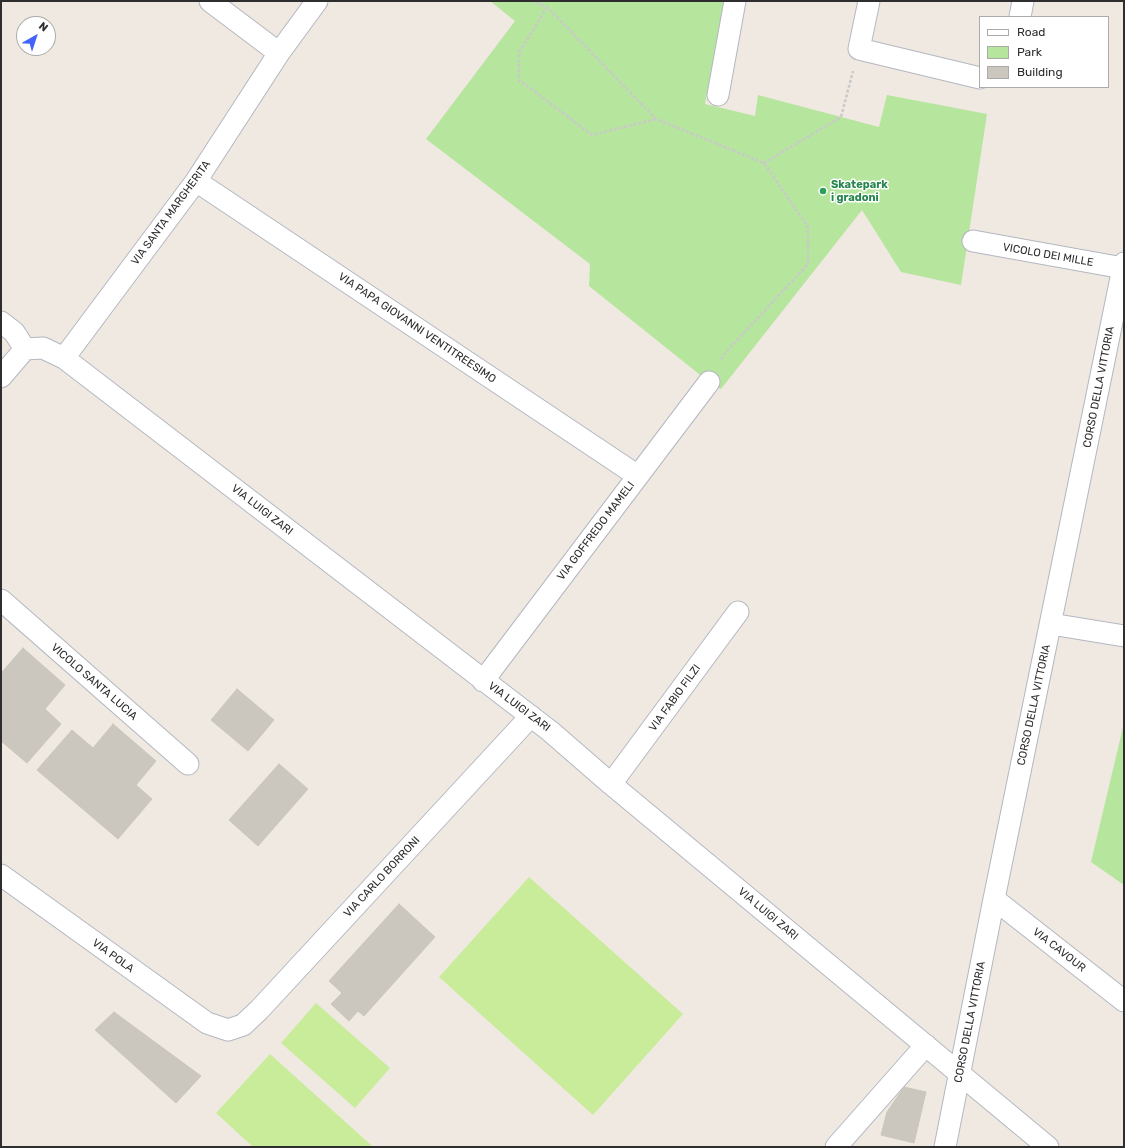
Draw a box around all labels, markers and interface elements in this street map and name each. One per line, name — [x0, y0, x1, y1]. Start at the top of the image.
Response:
north arrow — [16, 16, 56, 56]
legend — [979, 16, 1109, 88]
text: N — [36, 20, 50, 35]
text: Road — [1017, 25, 1045, 39]
text: Park — [1017, 45, 1042, 59]
text: Building — [1017, 65, 1063, 79]
street label: VIA SANTA MARGHERITA — [129, 158, 213, 268]
place label: Skatepark i gradoni — [831, 178, 888, 204]
marker: Skatepark i gradoni — [818, 186, 828, 196]
street label: VICOLO DEI MILLE — [1002, 241, 1094, 269]
street label: VIA PAPA GIOVANNI VENTITREESIMO — [336, 270, 498, 386]
street label: CORSO DELLA VITTORIA — [1081, 325, 1117, 449]
street label: VIA GOFFREDO MAMELI — [555, 479, 637, 583]
street label: VIA LUIGI ZARI — [229, 482, 295, 538]
street label: VICOLO SANTA LUCIA — [48, 641, 140, 723]
street label: CORSO DELLA VITTORIA — [1015, 643, 1053, 767]
street label: VIA FABIO FILZI — [646, 662, 704, 734]
street label: VIA LUIGI ZARI — [485, 679, 553, 735]
street label: VIA CARLO BORRONI — [341, 834, 423, 920]
street label: VIA LUIGI ZARI — [735, 885, 801, 943]
street label: VIA CAVOUR — [1030, 925, 1088, 975]
street label: VIA POLA — [90, 936, 136, 976]
street label: CORSO DELLA VITTORIA — [952, 960, 988, 1084]

